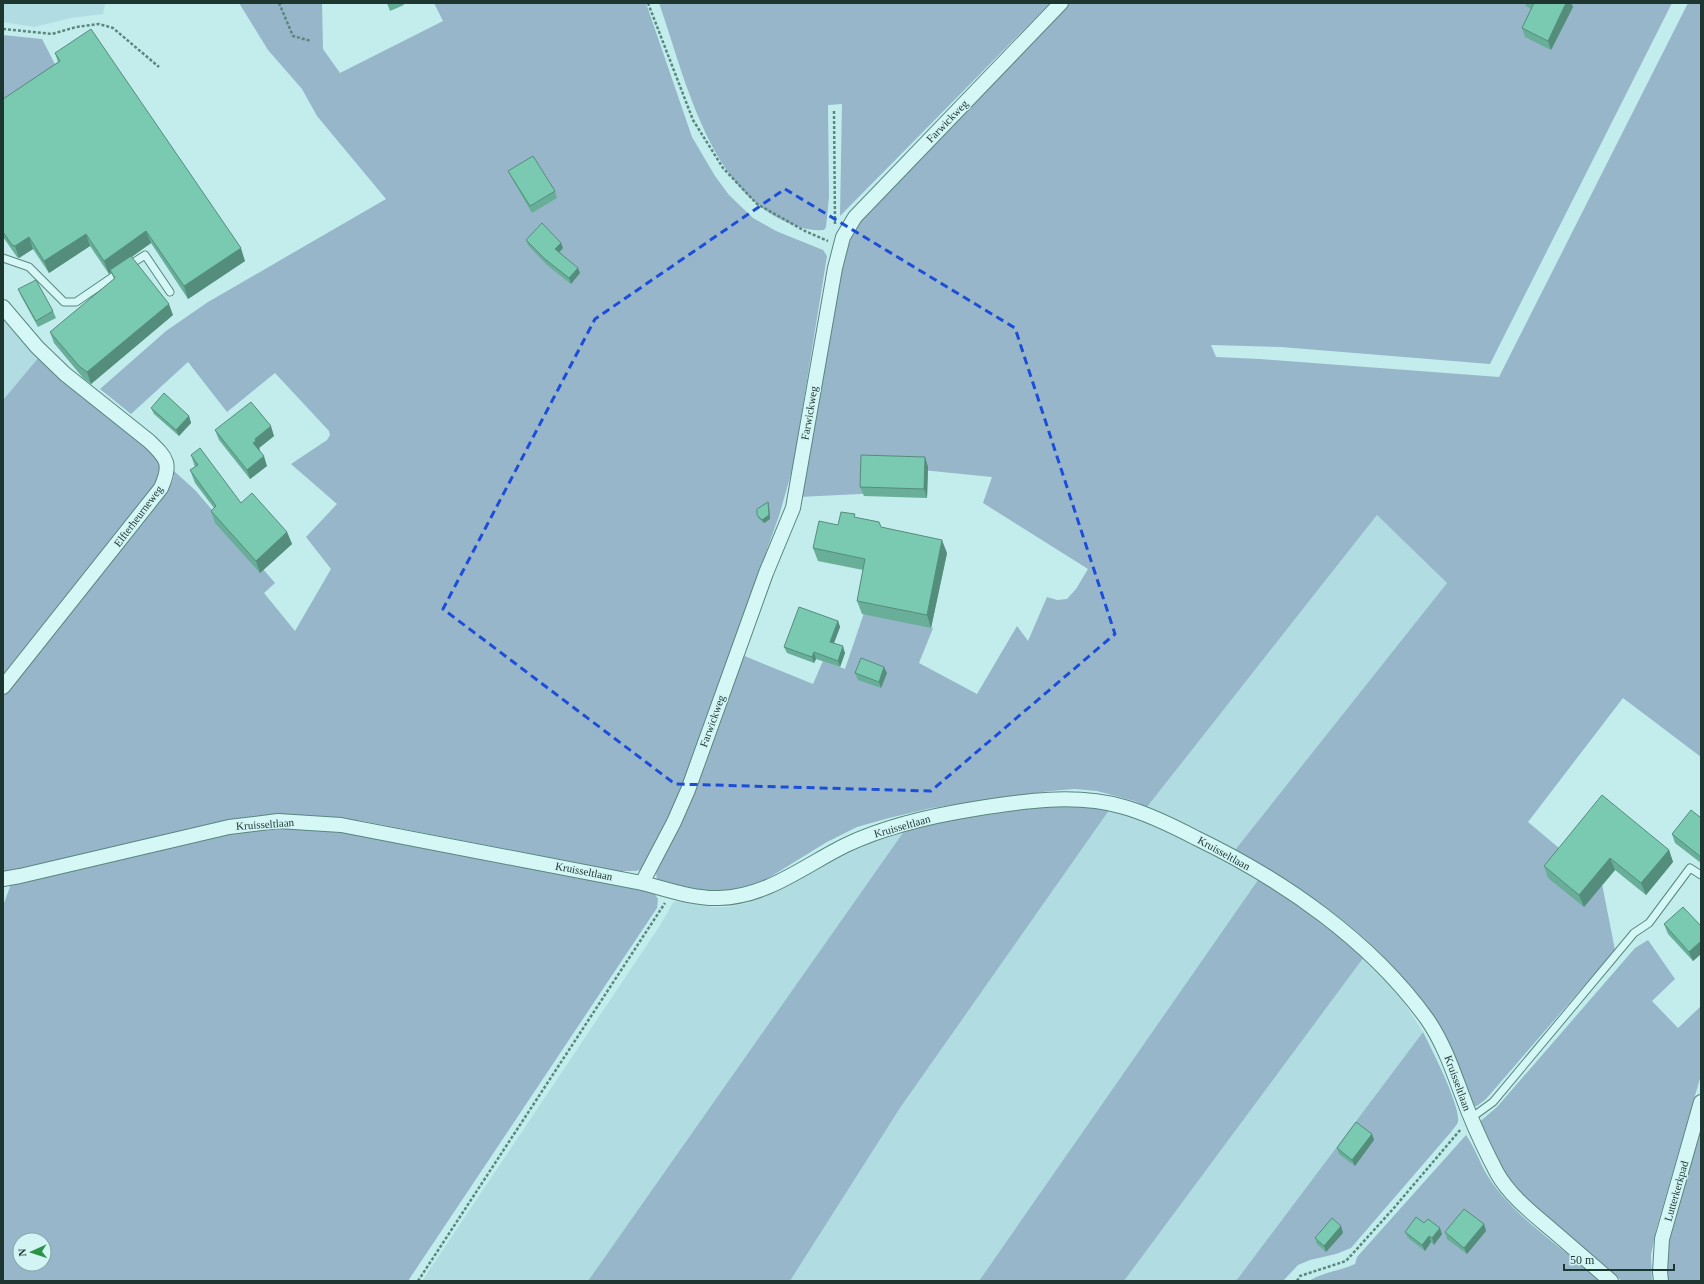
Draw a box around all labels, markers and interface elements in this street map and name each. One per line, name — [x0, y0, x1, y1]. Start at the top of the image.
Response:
street label: Farwickweg — [924, 97, 971, 145]
street label: Farwickweg — [798, 385, 820, 441]
street label: Elfterheurneweg — [111, 483, 165, 549]
street label: Farwickweg — [697, 693, 727, 749]
street label: Kruisseltlaan — [872, 812, 932, 840]
street label: Kruisseltlaan — [236, 816, 295, 832]
street label: Kruisseltlaan — [1196, 834, 1253, 873]
street label: Kruisseltlaan — [554, 860, 614, 883]
street label: Kruisseltlaan — [1442, 1054, 1474, 1113]
street label: Lutterkerkpad — [1662, 1159, 1690, 1223]
north arrow — [12, 1232, 52, 1272]
scale bar — [1564, 1246, 1674, 1272]
text: N — [16, 1248, 28, 1257]
text: 50 m — [1570, 1253, 1595, 1267]

